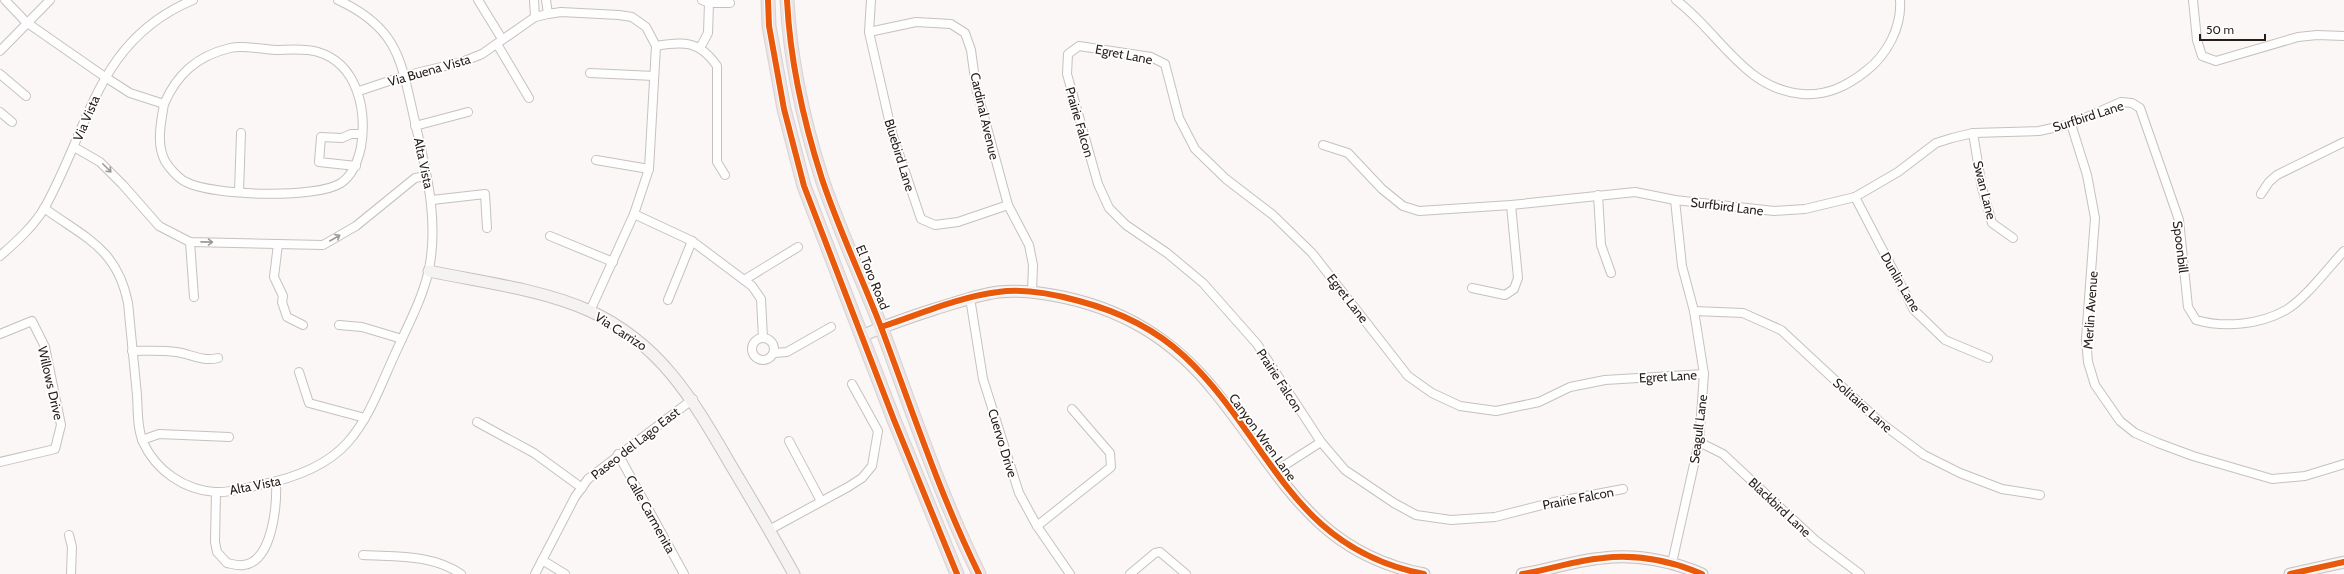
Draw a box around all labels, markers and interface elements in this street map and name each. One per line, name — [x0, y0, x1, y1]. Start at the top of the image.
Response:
scale bar — [2200, 16, 2265, 42]
text: 50 m — [2206, 22, 2234, 37]
street label: Egret Lane — [1094, 41, 1154, 67]
street label: Via Buena Vista — [386, 50, 473, 89]
street label: Cardinal Avenue — [967, 71, 1003, 161]
street label: Prairie Falcon — [1062, 85, 1098, 159]
street label: Via Vista — [69, 92, 103, 143]
street label: Surfbird Lane — [2051, 97, 2126, 135]
street label: Bluebird Lane — [881, 117, 919, 193]
street label: Alta Vista — [411, 136, 437, 191]
street label: Swan Lane — [1970, 159, 2000, 221]
one-way arrow — [102, 163, 112, 173]
street label: Surfbird Lane — [1690, 194, 1765, 218]
street label: Spoonbill — [2170, 220, 2192, 274]
one-way arrow — [329, 233, 341, 241]
one-way arrow — [200, 238, 213, 246]
street label: El Toro Road — [853, 242, 893, 312]
street label: Dunlin Lane — [1878, 249, 1925, 315]
street label: Egret Lane — [1324, 270, 1372, 326]
street label: Merlin Avenue — [2079, 270, 2101, 350]
street label: Via Carrizo — [592, 308, 650, 354]
street label: Willows Drive — [35, 345, 67, 422]
street label: Prairie Falcon — [1254, 345, 1306, 415]
street label: Egret Lane — [1639, 366, 1698, 386]
street label: Solitaire Lane — [1830, 374, 1896, 436]
street label: Canyon Wren Lane — [1226, 390, 1300, 484]
street label: Seagull Lane — [1686, 393, 1710, 464]
street label: Paseo del Lago East — [588, 403, 683, 483]
street label: Cuervo Drive — [985, 407, 1021, 480]
street label: Alta Vista — [228, 472, 283, 498]
street label: Calle Carmenita — [623, 472, 679, 557]
street label: Blackbird Lane — [1745, 474, 1815, 540]
street label: Prairie Falcon — [1541, 483, 1615, 513]

